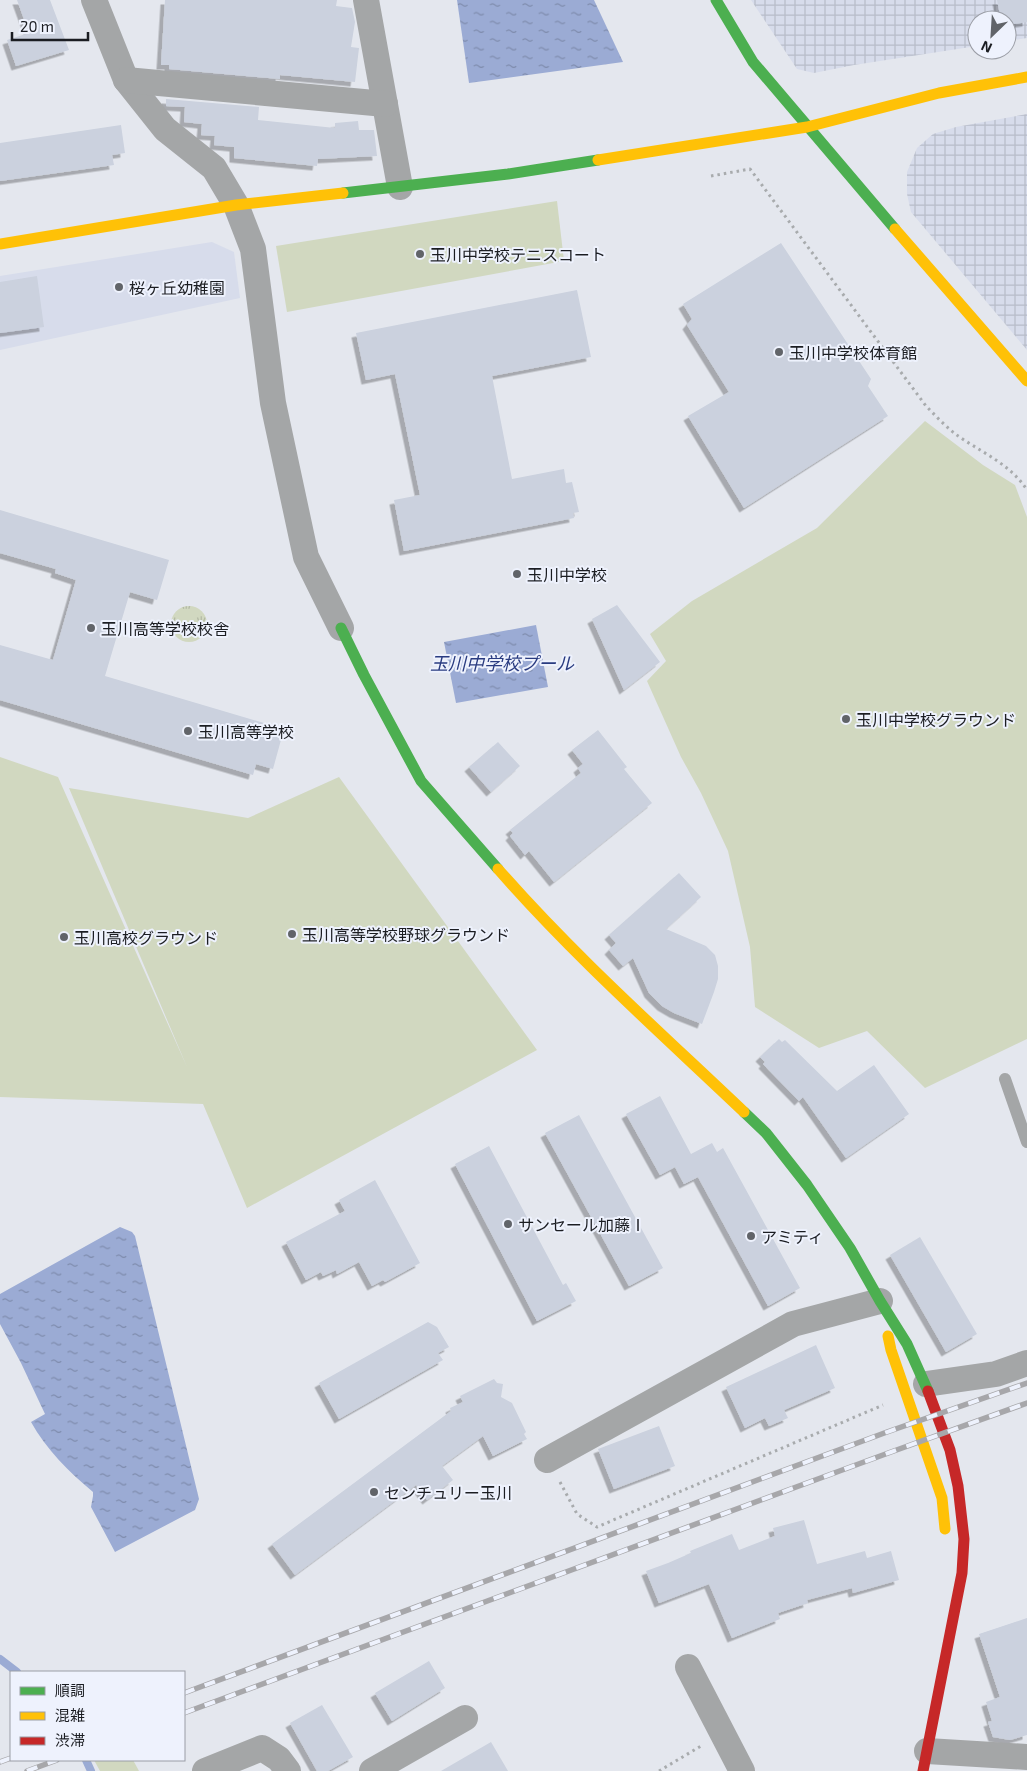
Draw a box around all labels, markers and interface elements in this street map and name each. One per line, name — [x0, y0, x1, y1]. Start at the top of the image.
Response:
scale bar — [12, 10, 89, 42]
north arrow — [967, 10, 1017, 60]
text: 20 m — [20, 17, 54, 35]
text: N — [978, 37, 994, 57]
place label: 玉川中学校テニスコート — [430, 245, 606, 264]
marker: 玉川中学校テニスコート — [414, 248, 426, 260]
place label: 桜ヶ丘幼稚園 — [129, 278, 225, 297]
marker: 桜ヶ丘幼稚園 — [113, 281, 125, 293]
place label: 玉川中学校体育館 — [789, 343, 917, 362]
marker: 玉川中学校体育館 — [773, 346, 785, 358]
place label: 玉川中学校 — [527, 565, 607, 584]
marker: 玉川中学校 — [511, 568, 523, 580]
place label: 玉川高等学校校舎 — [101, 619, 229, 638]
marker: 玉川高等学校校舎 — [85, 622, 97, 634]
water label: 玉川中学校プール — [430, 652, 575, 674]
place label: 玉川中学校グラウンド — [856, 710, 1016, 729]
marker: 玉川中学校グラウンド — [840, 713, 852, 725]
place label: 玉川高等学校 — [198, 722, 294, 741]
marker: 玉川高等学校 — [182, 725, 194, 737]
place label: 玉川高等学校野球グラウンド — [302, 925, 510, 944]
place label: 玉川高校グラウンド — [74, 928, 218, 947]
marker: 玉川高等学校野球グラウンド — [286, 928, 298, 940]
marker: 玉川高校グラウンド — [58, 931, 70, 943]
place label: サンセール加藤Ⅰ — [518, 1215, 646, 1234]
marker: サンセール加藤Ⅰ — [502, 1218, 514, 1230]
place label: アミティ — [761, 1227, 824, 1246]
marker: アミティ — [745, 1230, 757, 1242]
place label: センチュリー玉川 — [384, 1483, 512, 1502]
marker: センチュリー玉川 — [368, 1486, 380, 1498]
legend — [10, 1671, 185, 1761]
text: 順調 — [55, 1681, 85, 1699]
text: 混雑 — [55, 1706, 85, 1724]
text: 渋滞 — [55, 1731, 85, 1749]

